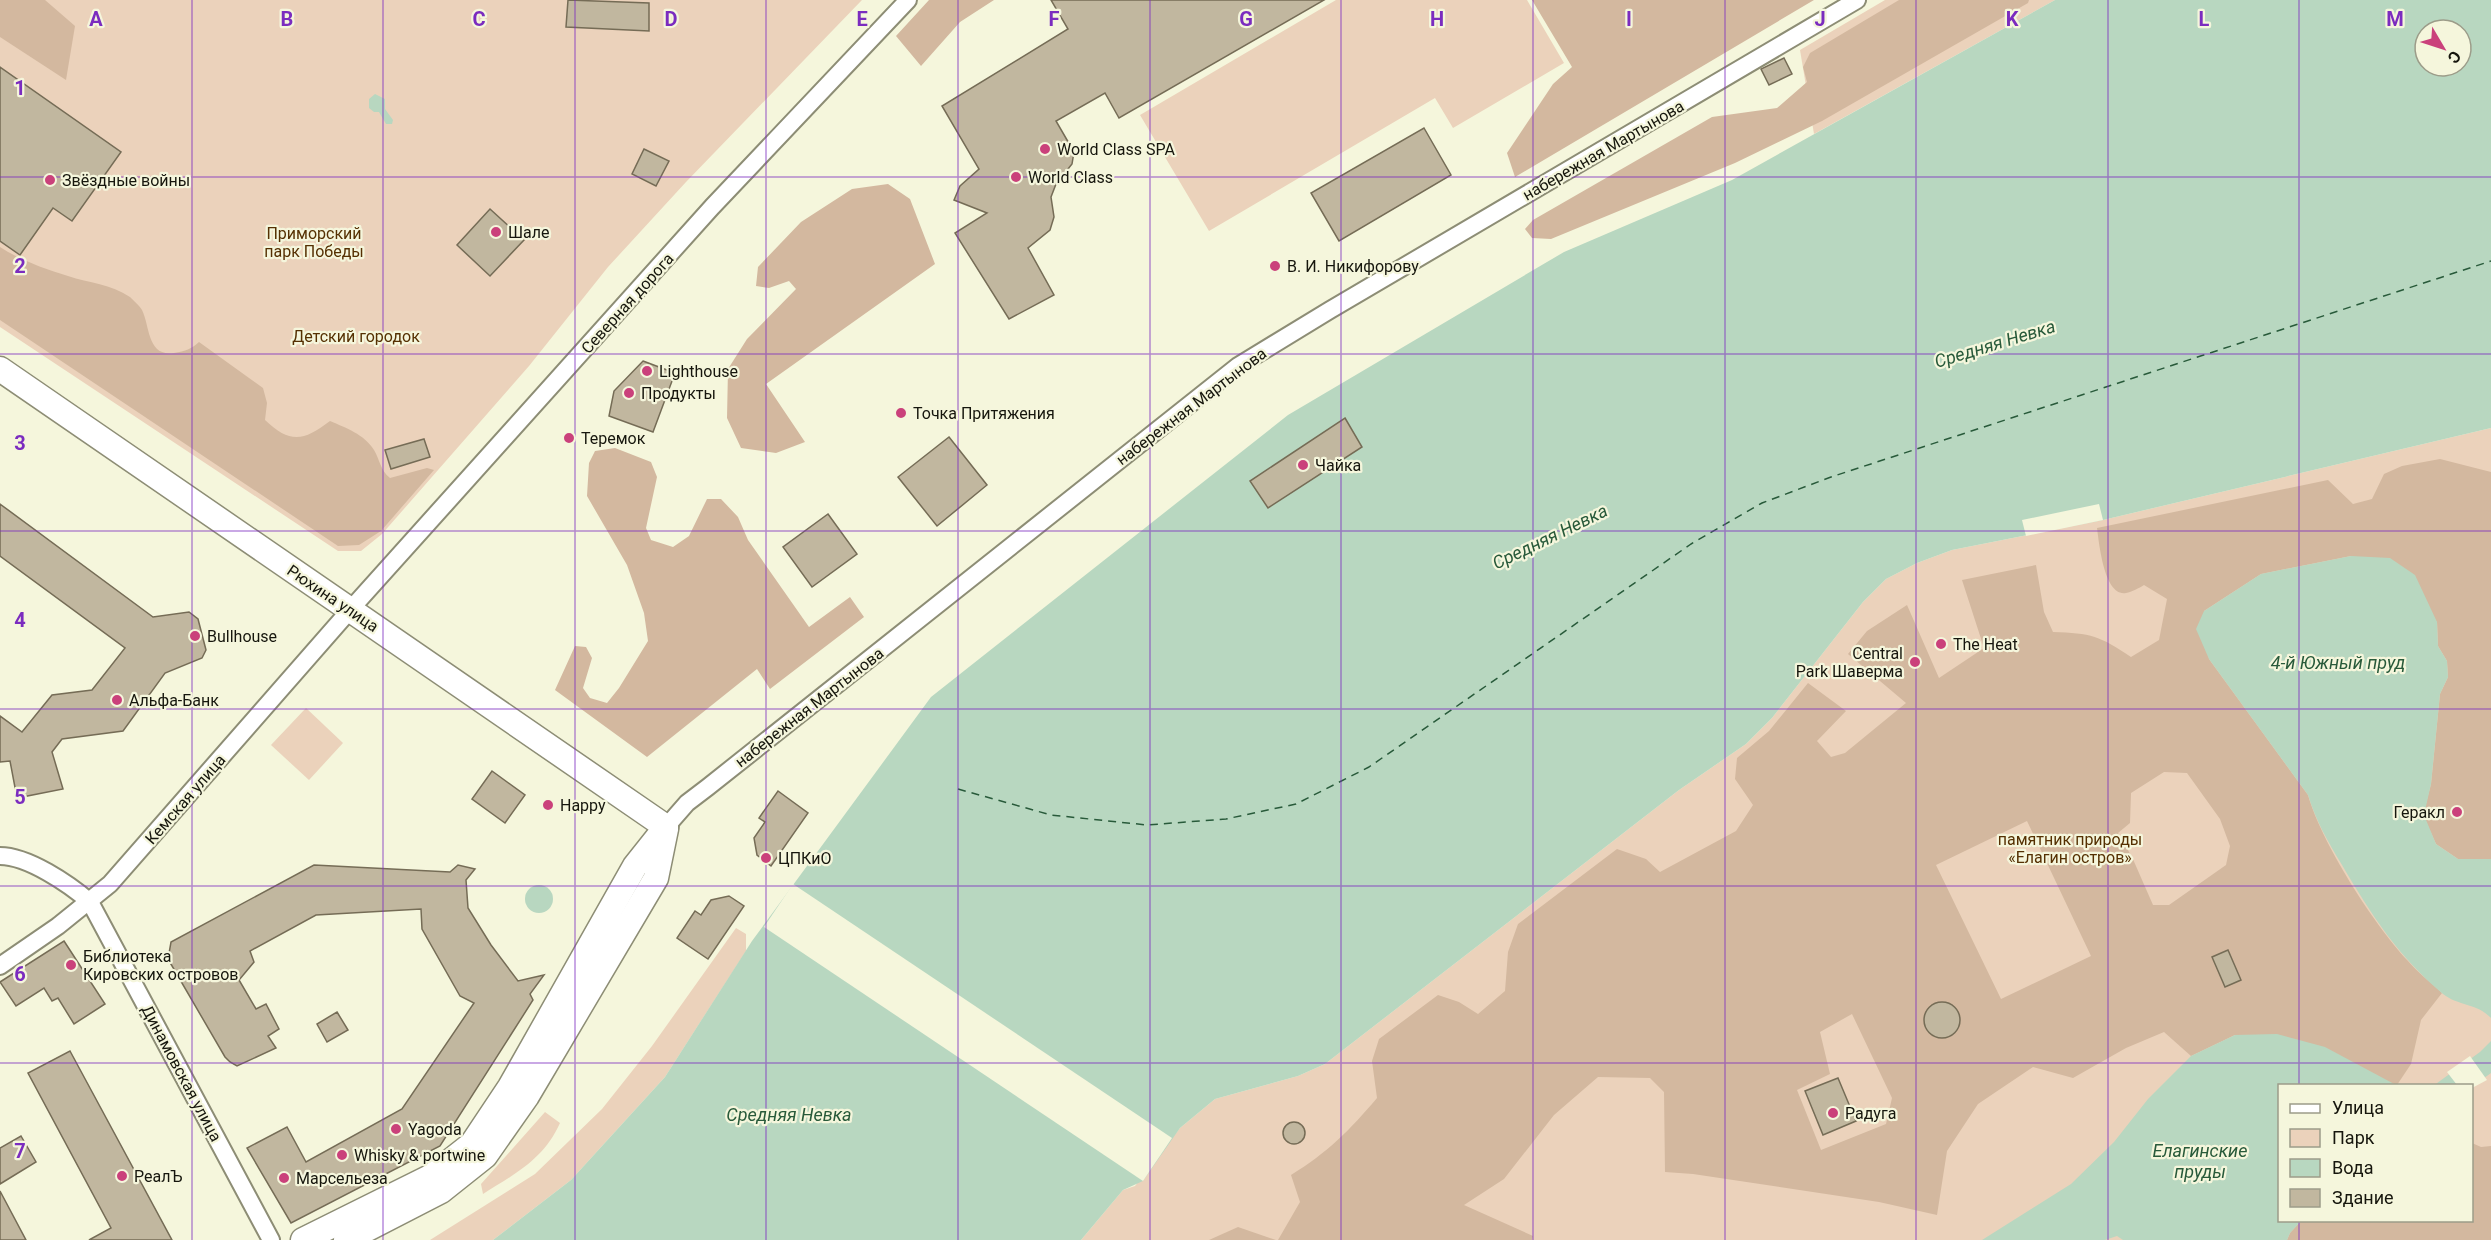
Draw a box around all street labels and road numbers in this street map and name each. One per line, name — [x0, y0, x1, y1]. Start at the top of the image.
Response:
street label: набережная Мартынова — [1519, 96, 1687, 204]
street label: Северная дорога — [577, 249, 677, 357]
street label: набережная Мартынова — [1112, 344, 1270, 469]
street label: Рюхина улица — [283, 561, 382, 636]
street label: набережная Мартынова — [731, 644, 887, 771]
street label: Кемская улица — [141, 751, 230, 848]
street label: Динамовская улица — [138, 1002, 226, 1145]

